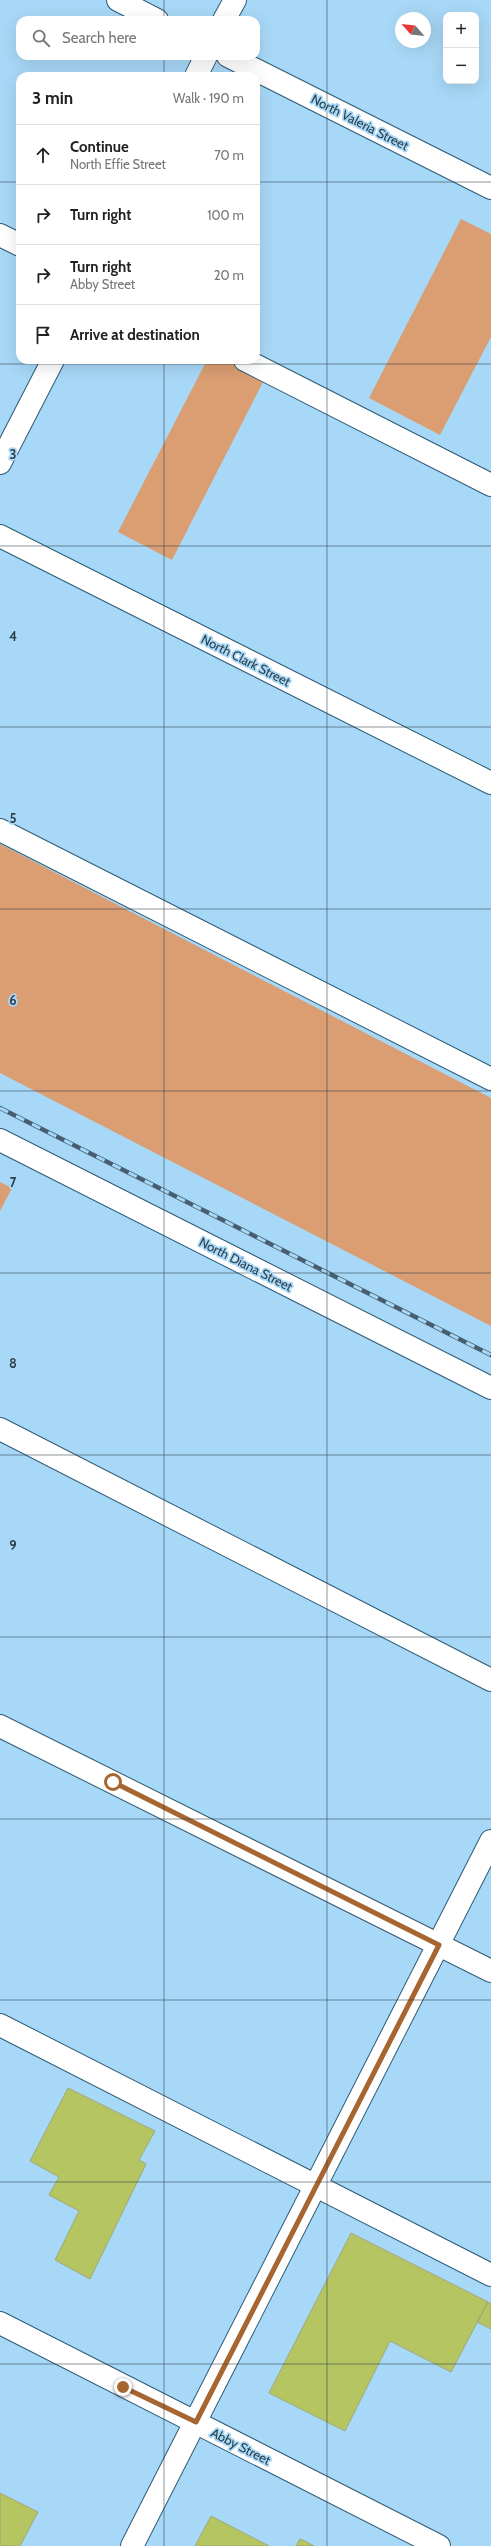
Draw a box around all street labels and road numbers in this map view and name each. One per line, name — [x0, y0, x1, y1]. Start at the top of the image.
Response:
street label: North Valeria Street — [309, 91, 412, 154]
street label: North Clark Street — [199, 631, 294, 690]
street label: North Diana Street — [197, 1234, 296, 1295]
street label: Abby Street — [208, 2424, 274, 2468]

